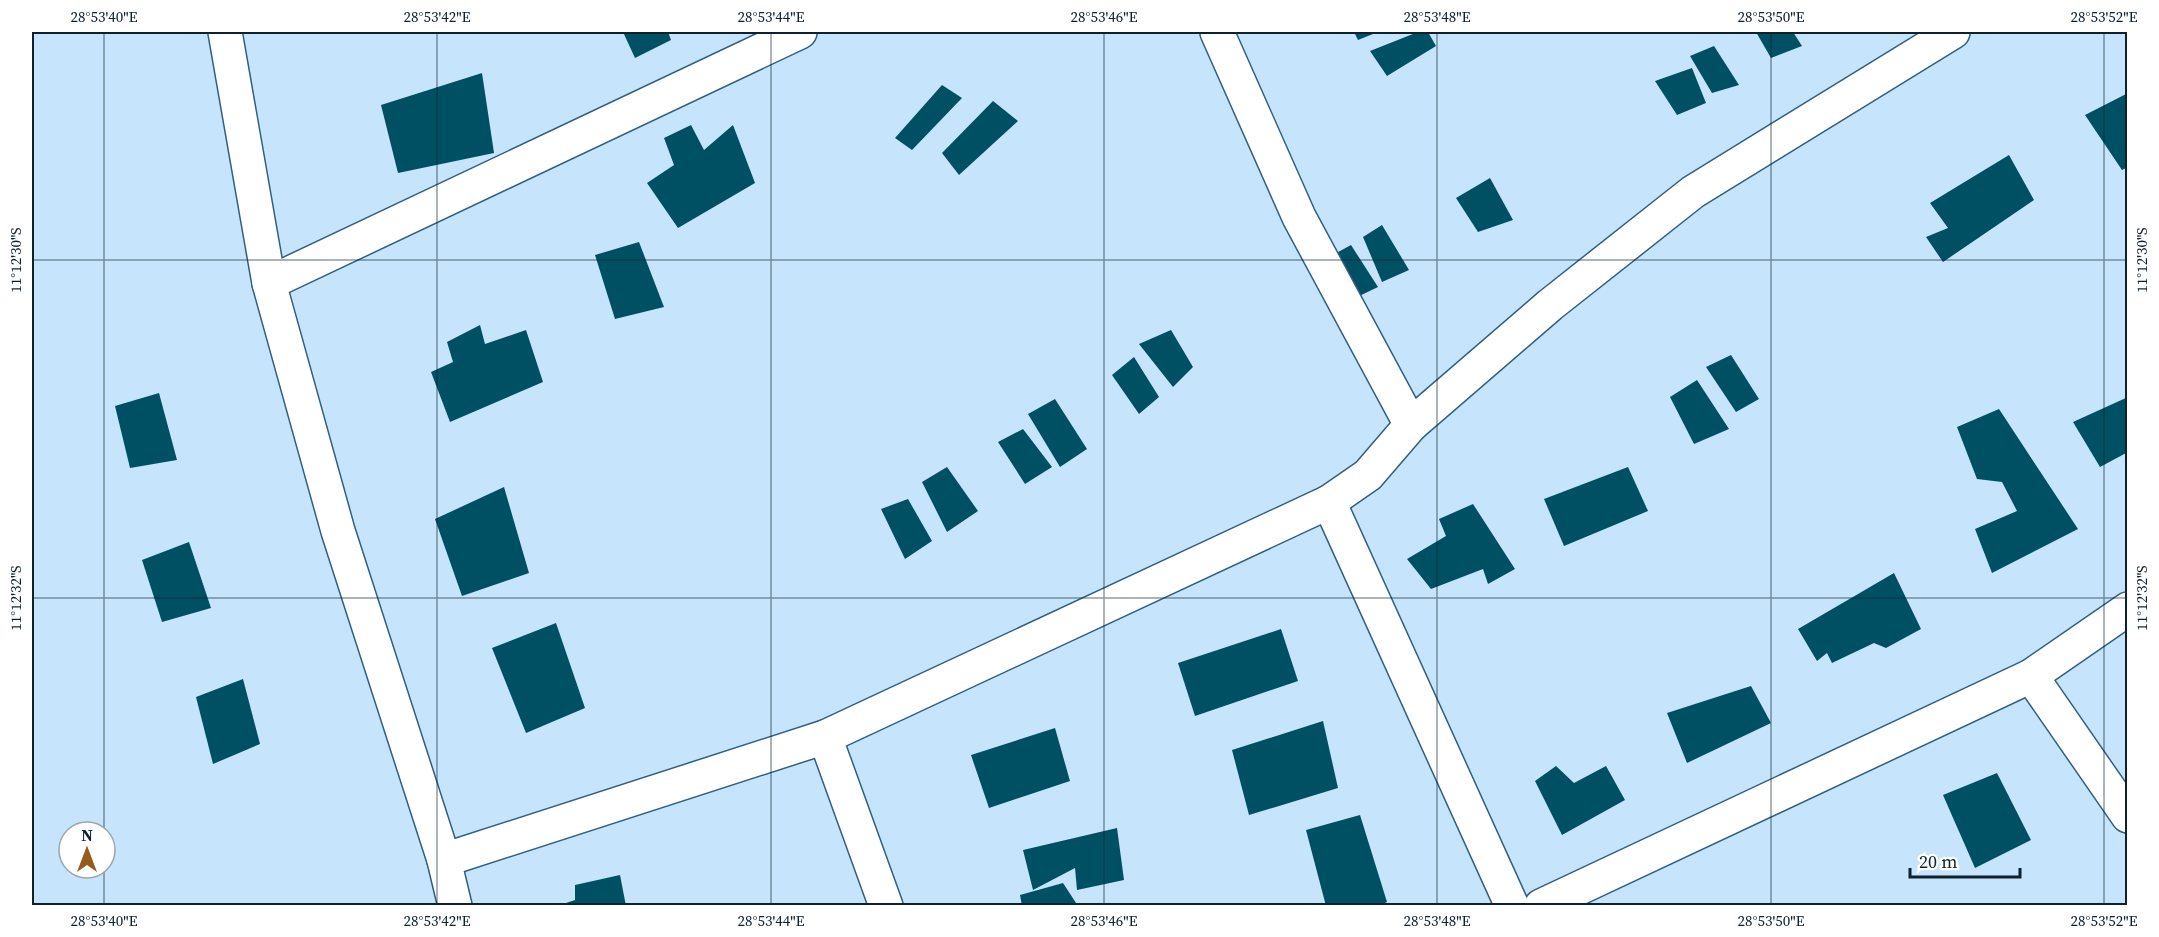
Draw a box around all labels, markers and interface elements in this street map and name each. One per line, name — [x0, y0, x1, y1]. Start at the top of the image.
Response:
text: 28°53'40"E — [70, 6, 138, 27]
text: 28°53'42"E — [403, 6, 471, 27]
text: 28°53'44"E — [737, 6, 805, 27]
text: 28°53'46"E — [1070, 6, 1138, 27]
text: 28°53'48"E — [1403, 6, 1471, 27]
text: 28°53'50"E — [1737, 6, 1805, 27]
text: 28°53'52"E — [2070, 6, 2138, 27]
text: 11°12'30"S — [5, 227, 26, 293]
text: 11°12'30"S — [2131, 227, 2152, 293]
text: 11°12'32"S — [5, 565, 26, 631]
text: 11°12'32"S — [2131, 565, 2152, 631]
north arrow — [57, 820, 117, 880]
text: N — [81, 824, 93, 846]
scale bar — [1910, 841, 2020, 879]
text: 20 m — [1919, 849, 1957, 874]
text: 28°53'40"E — [70, 910, 138, 931]
text: 28°53'42"E — [403, 910, 471, 931]
text: 28°53'44"E — [737, 910, 805, 931]
text: 28°53'46"E — [1070, 910, 1138, 931]
text: 28°53'48"E — [1403, 910, 1471, 931]
text: 28°53'50"E — [1737, 910, 1805, 931]
text: 28°53'52"E — [2070, 910, 2138, 931]

